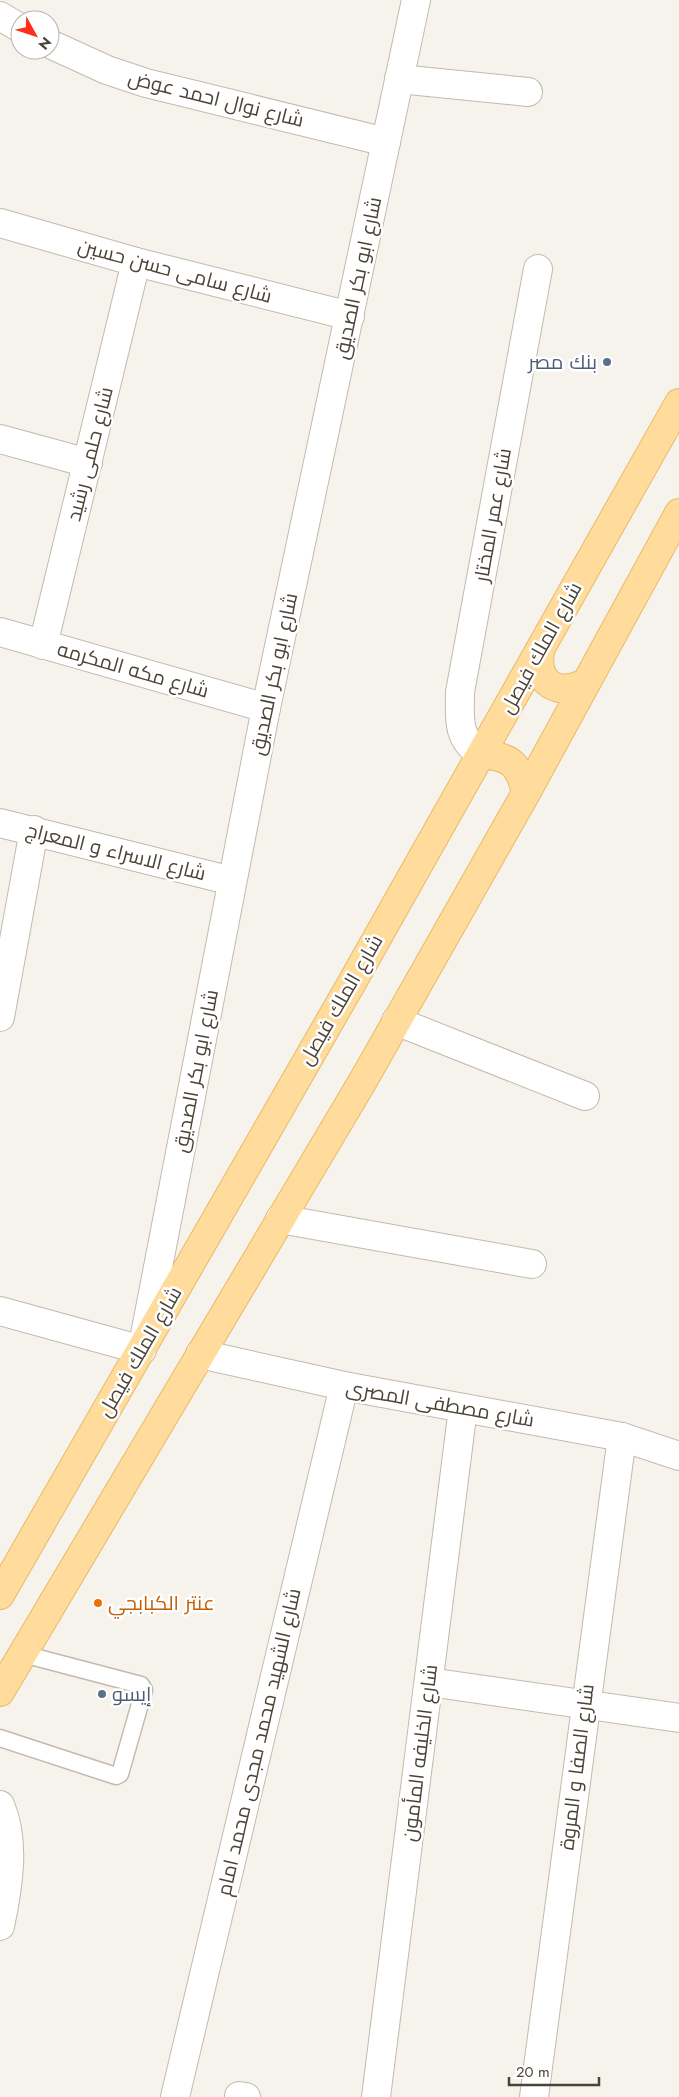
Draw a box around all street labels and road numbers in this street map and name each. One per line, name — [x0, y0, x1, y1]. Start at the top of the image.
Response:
street label: شارع نوال احمد عوض — [125, 63, 307, 135]
street label: شارع ابو بكر الصديق — [327, 194, 389, 362]
street label: شارع سامى حسن حسين — [75, 231, 275, 311]
street label: شارع حلمى رشيد — [59, 384, 121, 524]
street label: شارع عمر المختار — [467, 446, 519, 585]
street label: شارع الملك فيصل — [493, 577, 589, 719]
street label: شارع ابو بكر الصديق — [243, 590, 305, 758]
street label: شارع مكه المكرمه — [54, 635, 212, 705]
street label: شارع الاسراء و المعراج — [23, 816, 209, 888]
street label: شارع الملك فيصل — [292, 929, 390, 1071]
street label: شارع ابو بكر الصديق — [166, 987, 226, 1155]
street label: شارع الملك فيصل — [91, 1281, 189, 1423]
street label: شارع مصطفى المصرى — [344, 1373, 536, 1435]
street label: شارع الشهيد محمد مجدى محمد امام — [209, 1585, 309, 1899]
street label: شارع الخليفه المأمون — [395, 1663, 445, 1843]
street label: شارع الصفا و المروة — [552, 1682, 602, 1852]

